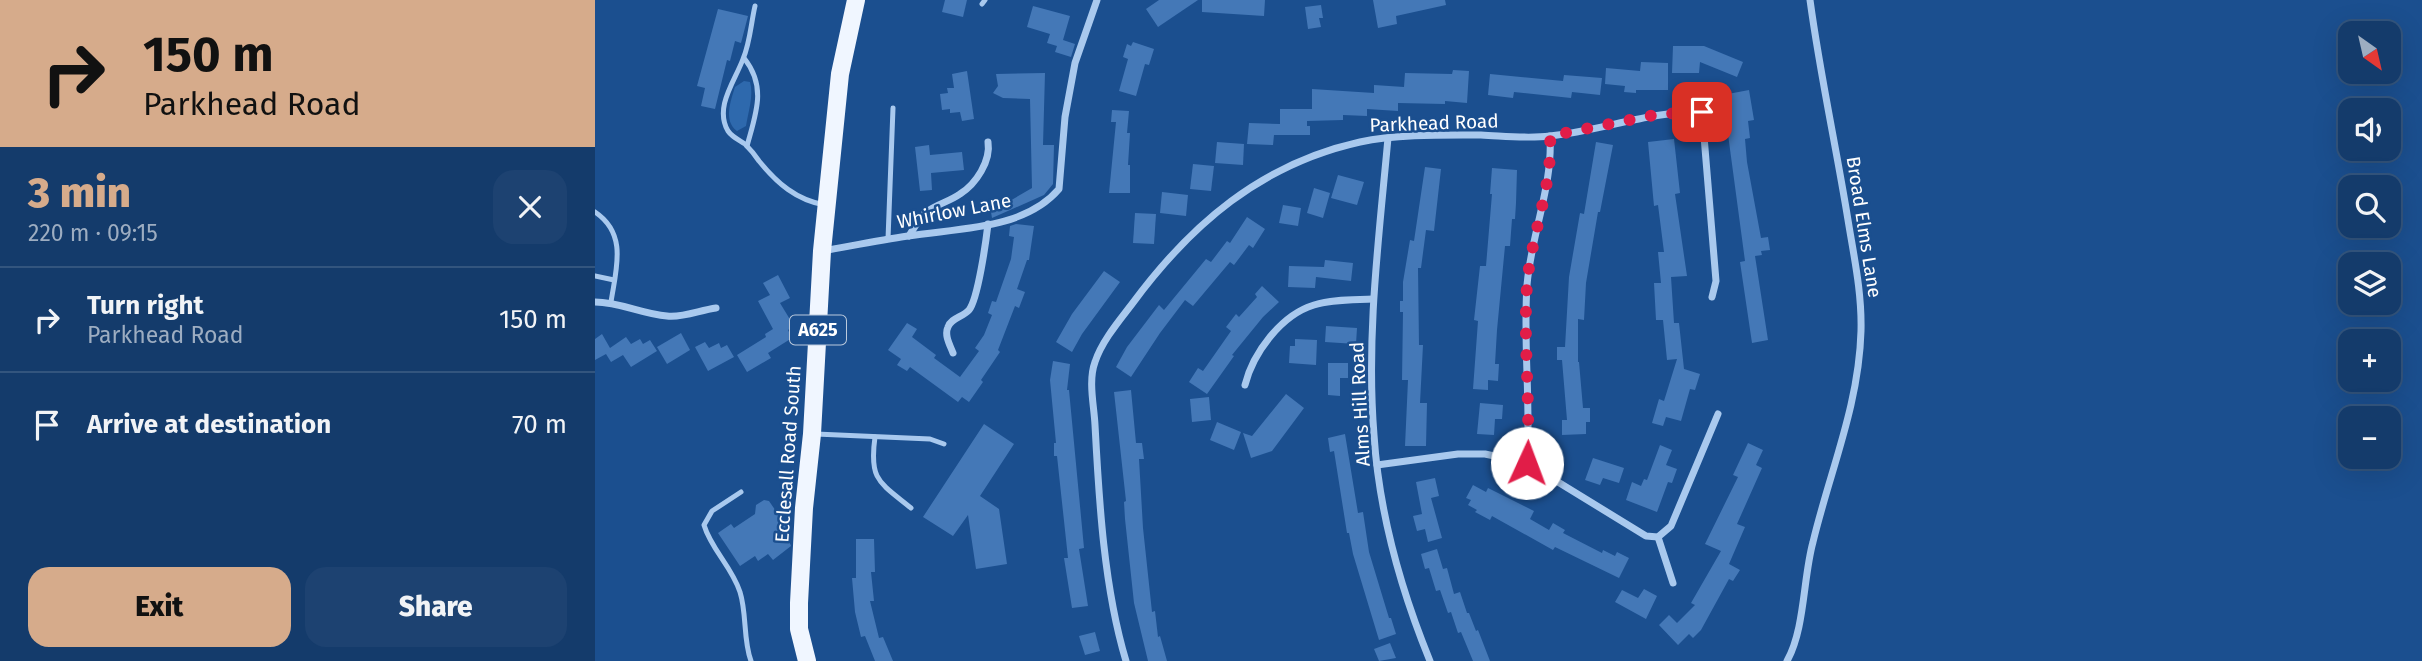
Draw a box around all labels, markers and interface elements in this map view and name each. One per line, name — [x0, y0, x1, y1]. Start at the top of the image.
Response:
north arrow — [2338, 21, 2401, 84]
map controls — [2338, 21, 2401, 469]
text: 150 m — [143, 25, 274, 84]
icon: right — [28, 28, 119, 119]
pin — [1672, 82, 1732, 142]
text: Parkhead Road — [143, 85, 361, 123]
icon: arrive — [1683, 93, 1721, 131]
button: sound — [2338, 98, 2401, 161]
street label: Parkhead Road — [1369, 109, 1499, 137]
street label: Broad Elms Lane — [1841, 155, 1887, 299]
text: 3 min — [28, 168, 131, 218]
button: close — [493, 170, 567, 244]
button: search — [2338, 175, 2401, 238]
street label: Whirlow Lane — [895, 189, 1013, 233]
text: 220 m · 09:15 — [28, 219, 158, 247]
button: layers — [2338, 252, 2401, 315]
text: Turn right — [87, 290, 204, 321]
icon: right — [28, 301, 66, 339]
text: 150 m — [499, 304, 567, 335]
road number: A625 — [790, 316, 846, 344]
text: Parkhead Road — [87, 321, 243, 349]
button: + — [2338, 329, 2401, 392]
street label: Alms Hill Road — [1345, 341, 1375, 467]
street label: Ecclesall Road South — [770, 365, 806, 543]
icon: arrive — [28, 406, 66, 444]
button: − — [2338, 406, 2401, 469]
text: Arrive at destination — [87, 409, 331, 440]
text: 70 m — [512, 409, 567, 440]
position arrow — [1490, 426, 1564, 500]
button: Exit — [28, 567, 291, 647]
button: Share — [305, 567, 567, 647]

